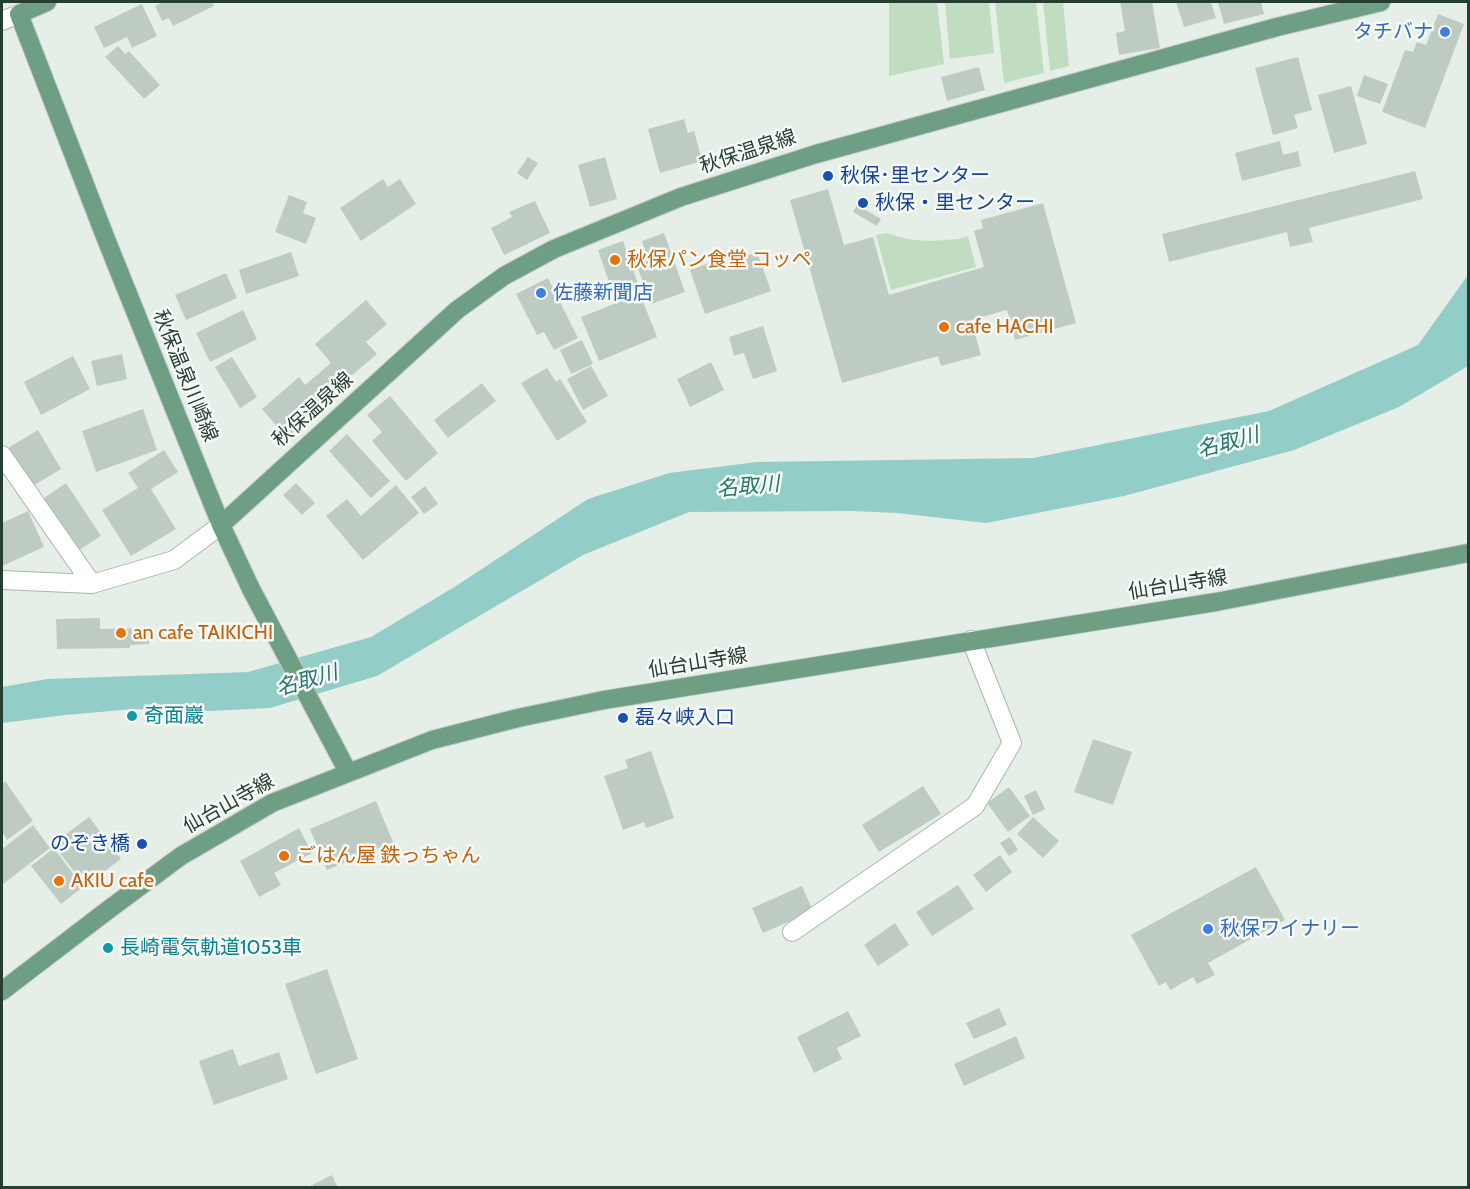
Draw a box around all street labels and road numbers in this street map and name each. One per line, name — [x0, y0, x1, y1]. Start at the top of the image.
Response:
street label: 秋保温泉線 — [697, 125, 799, 179]
street label: 秋保温泉川崎線 — [148, 307, 222, 445]
street label: 秋保温泉線 — [268, 368, 358, 452]
street label: 仙台山寺線 — [1127, 565, 1229, 605]
street label: 仙台山寺線 — [647, 643, 749, 683]
street label: 仙台山寺線 — [179, 769, 279, 839]

